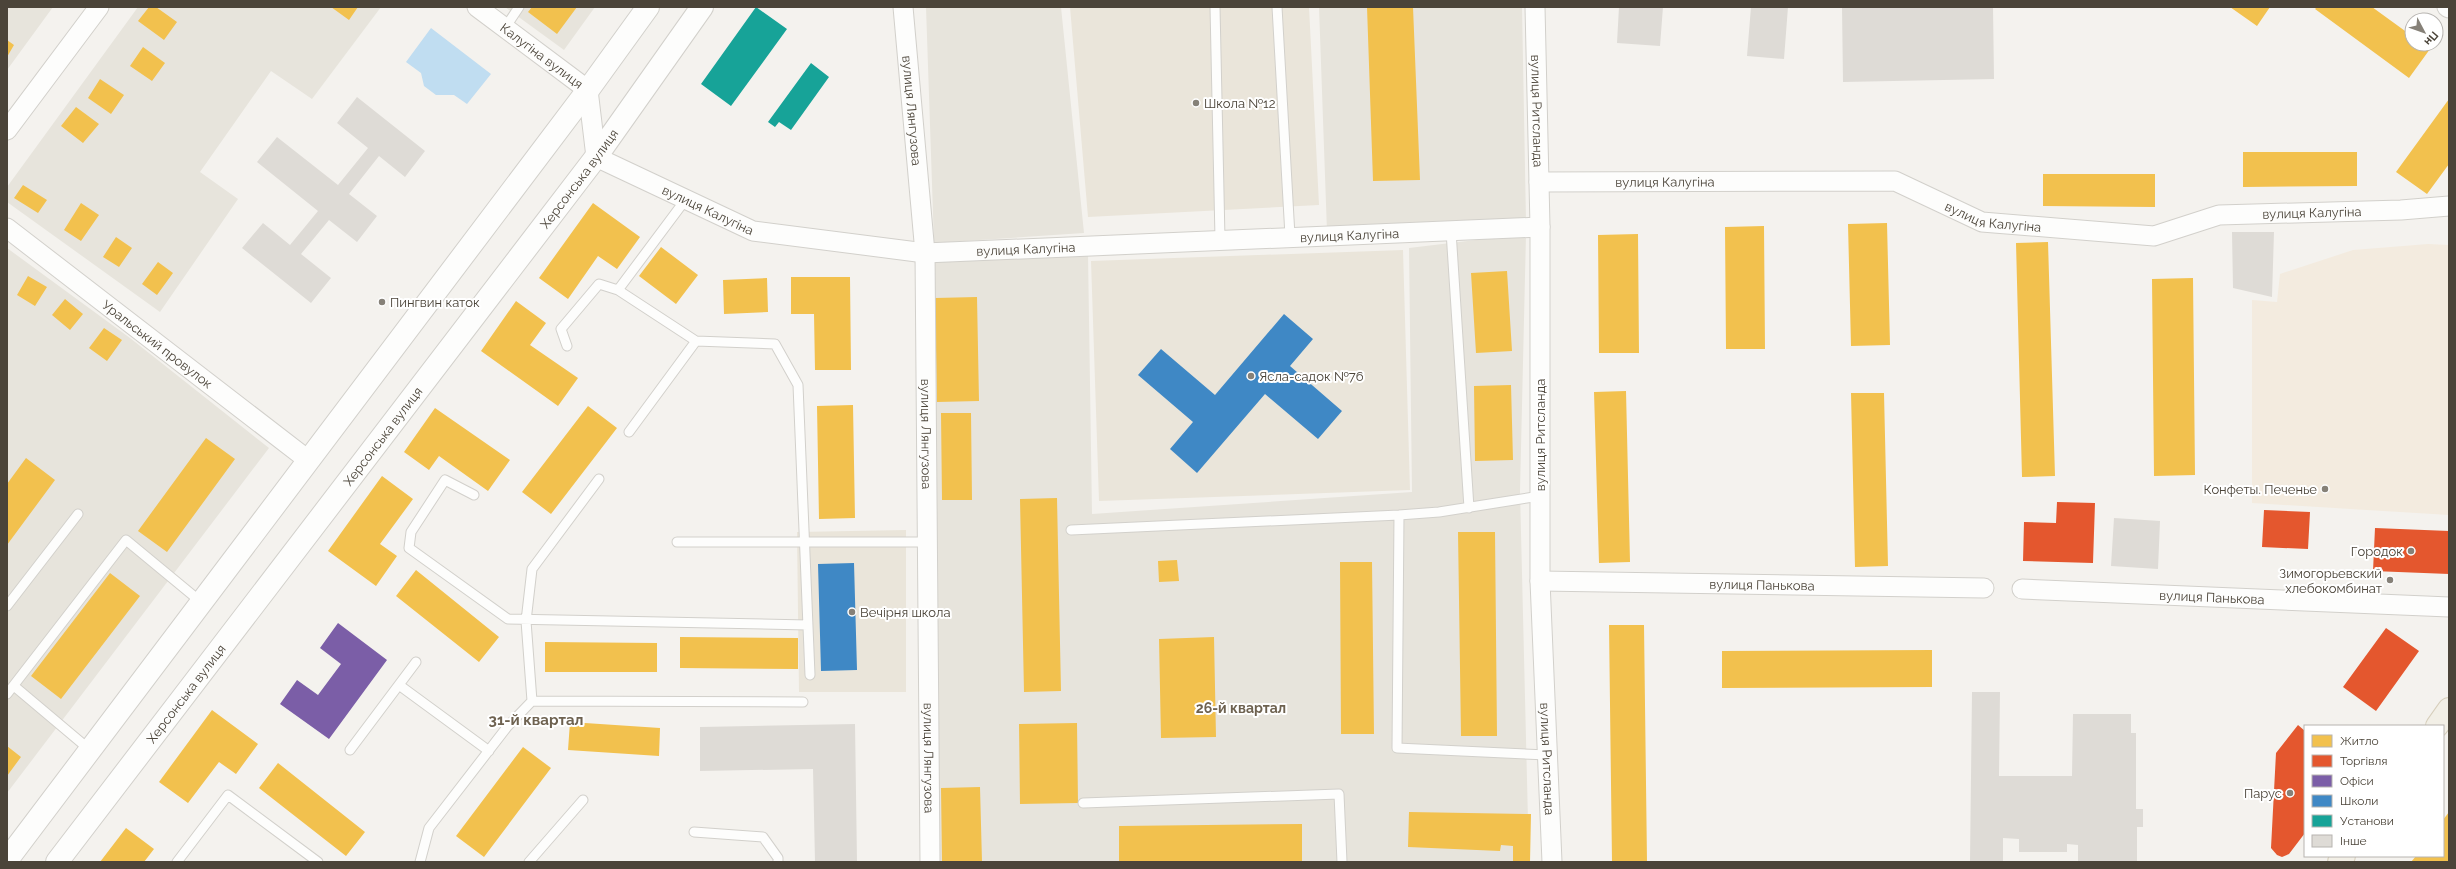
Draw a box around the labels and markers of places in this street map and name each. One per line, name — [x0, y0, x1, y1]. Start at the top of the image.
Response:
place label: Школа №12 — [1204, 96, 1276, 111]
marker: Школа №12 — [1191, 98, 1201, 108]
place label: Пингвин каток — [390, 295, 480, 310]
marker: Пингвин каток — [377, 297, 387, 307]
place label: Ясла-садок №76 — [1259, 369, 1364, 384]
marker: Ясла-садок №76 — [1246, 371, 1256, 381]
place label: Конфеты. Печенье — [2204, 482, 2317, 497]
marker: Конфеты. Печенье — [2320, 484, 2330, 494]
place label: Городок — [2351, 544, 2403, 559]
marker: Городок — [2406, 546, 2416, 556]
place label: Зимогорьевский хлебокомбинат — [2279, 566, 2382, 596]
marker: Зимогорьевский хлебокомбинат — [2385, 575, 2395, 585]
place label: Вечірня школа — [860, 605, 950, 620]
marker: Вечірня школа — [847, 607, 857, 617]
place label: Парус — [2244, 786, 2282, 801]
marker: Парус — [2285, 788, 2295, 798]

